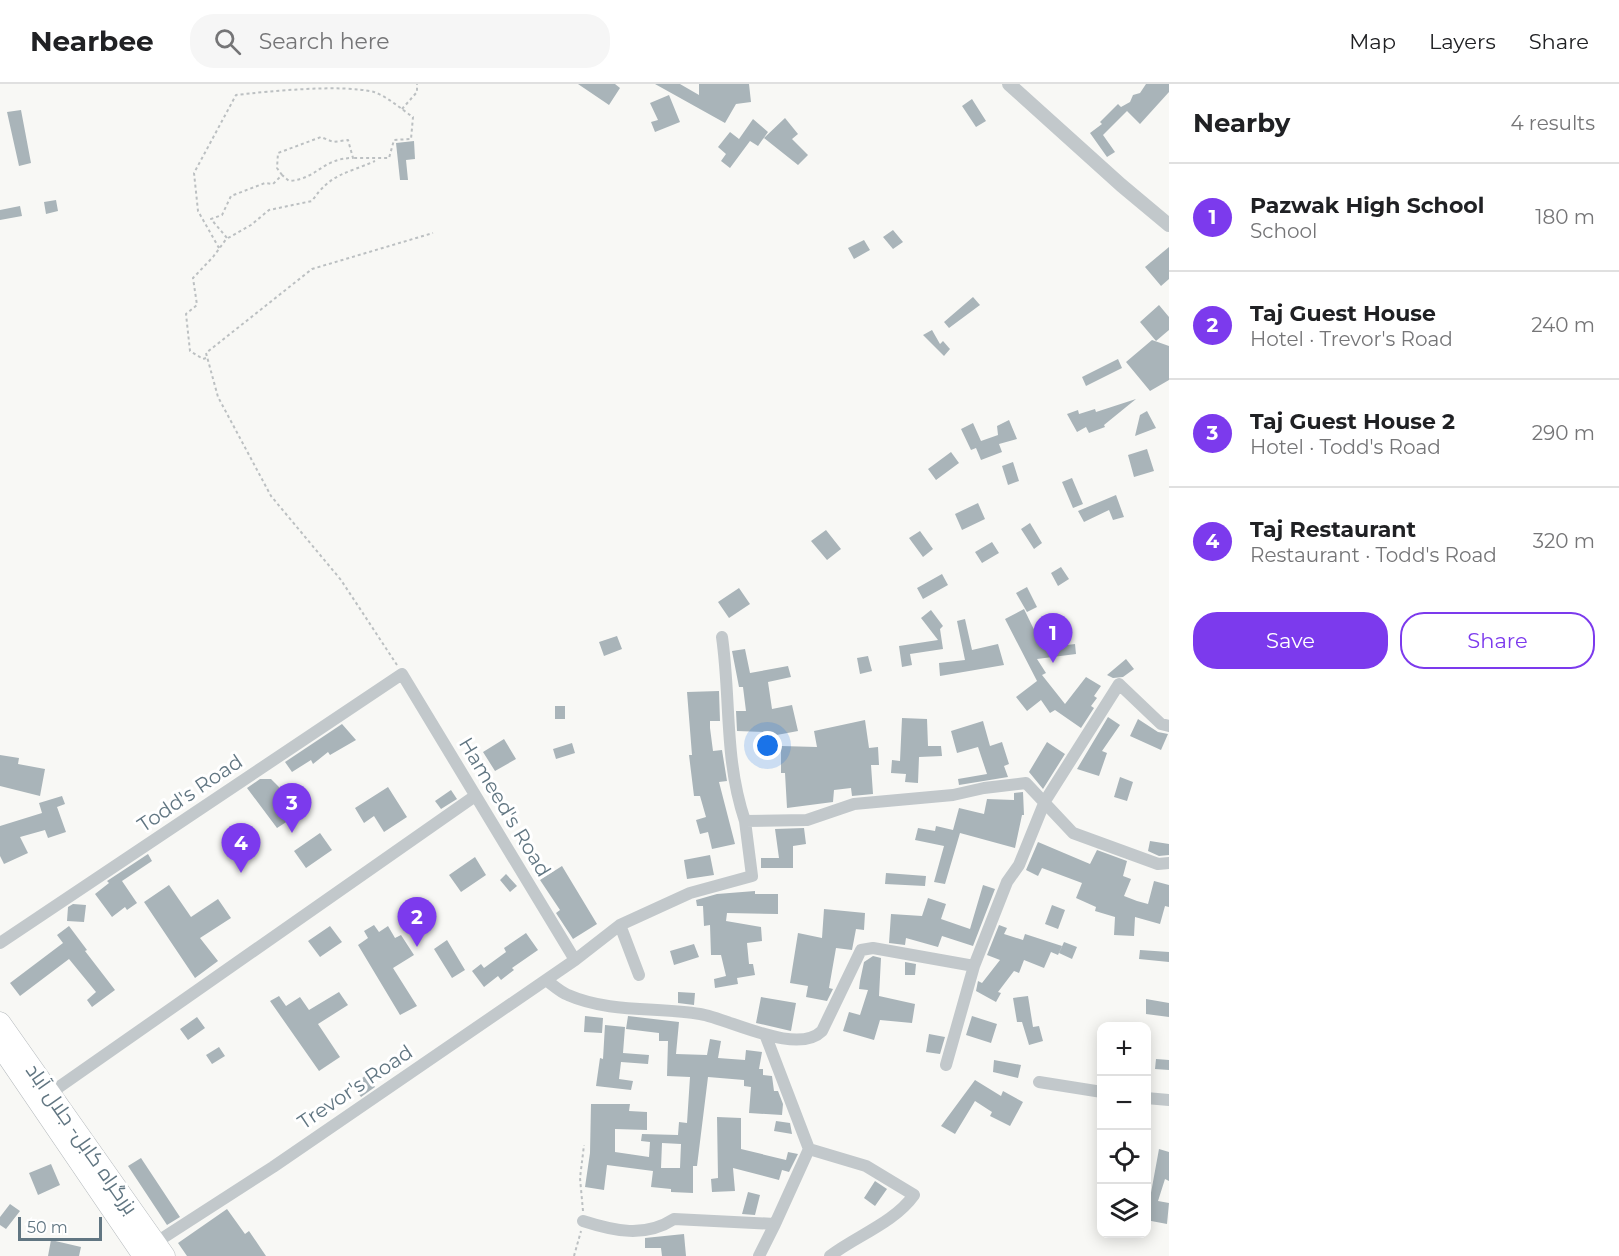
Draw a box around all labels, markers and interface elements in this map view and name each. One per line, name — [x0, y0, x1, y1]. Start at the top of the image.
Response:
search box — [190, 14, 610, 68]
text: Nearbee — [30, 24, 154, 58]
icon: search — [211, 25, 244, 58]
text: Search here — [259, 28, 390, 55]
text: Map — [1349, 29, 1396, 54]
text: Layers — [1429, 29, 1496, 54]
text: Share — [1529, 29, 1589, 54]
text: Nearby — [1193, 107, 1290, 139]
text: 4 results — [1510, 111, 1595, 135]
text: Pazwak High School — [1250, 192, 1484, 219]
text: 1 — [1209, 205, 1216, 229]
text: 180 m — [1535, 205, 1595, 229]
text: School — [1250, 219, 1317, 243]
text: Taj Guest House — [1250, 300, 1436, 327]
text: 2 — [1207, 313, 1218, 337]
text: 240 m — [1531, 313, 1595, 337]
text: Hotel · Trevor's Road — [1250, 327, 1453, 351]
text: Taj Guest House 2 — [1250, 408, 1455, 435]
text: 3 — [1207, 421, 1218, 445]
text: 290 m — [1532, 421, 1595, 445]
text: Hotel · Todd's Road — [1250, 435, 1441, 459]
text: Taj Restaurant — [1250, 516, 1416, 543]
text: 4 — [1206, 529, 1219, 553]
text: 320 m — [1533, 529, 1595, 553]
text: Restaurant · Todd's Road — [1250, 543, 1497, 567]
button: Save — [1193, 612, 1388, 669]
button: Share — [1400, 612, 1595, 669]
pin: 1 — [1034, 614, 1072, 663]
your location — [753, 731, 782, 760]
street label: Hameed's Road — [454, 733, 556, 881]
street label: Todd's Road — [133, 749, 247, 837]
pin: 3 — [272, 784, 312, 833]
pin: 4 — [222, 824, 260, 873]
pin: 2 — [398, 898, 436, 947]
map controls — [1097, 1022, 1151, 1238]
button: + — [1097, 1022, 1151, 1076]
street label: Trevor's Road — [293, 1040, 417, 1134]
street label: بزرگراه کابل- جلال آباد — [20, 1059, 143, 1220]
button: − — [1097, 1076, 1151, 1130]
button: locate — [1097, 1130, 1151, 1184]
button: layers — [1097, 1184, 1151, 1238]
scale bar — [18, 1214, 102, 1242]
text: 50 m — [27, 1218, 68, 1237]

